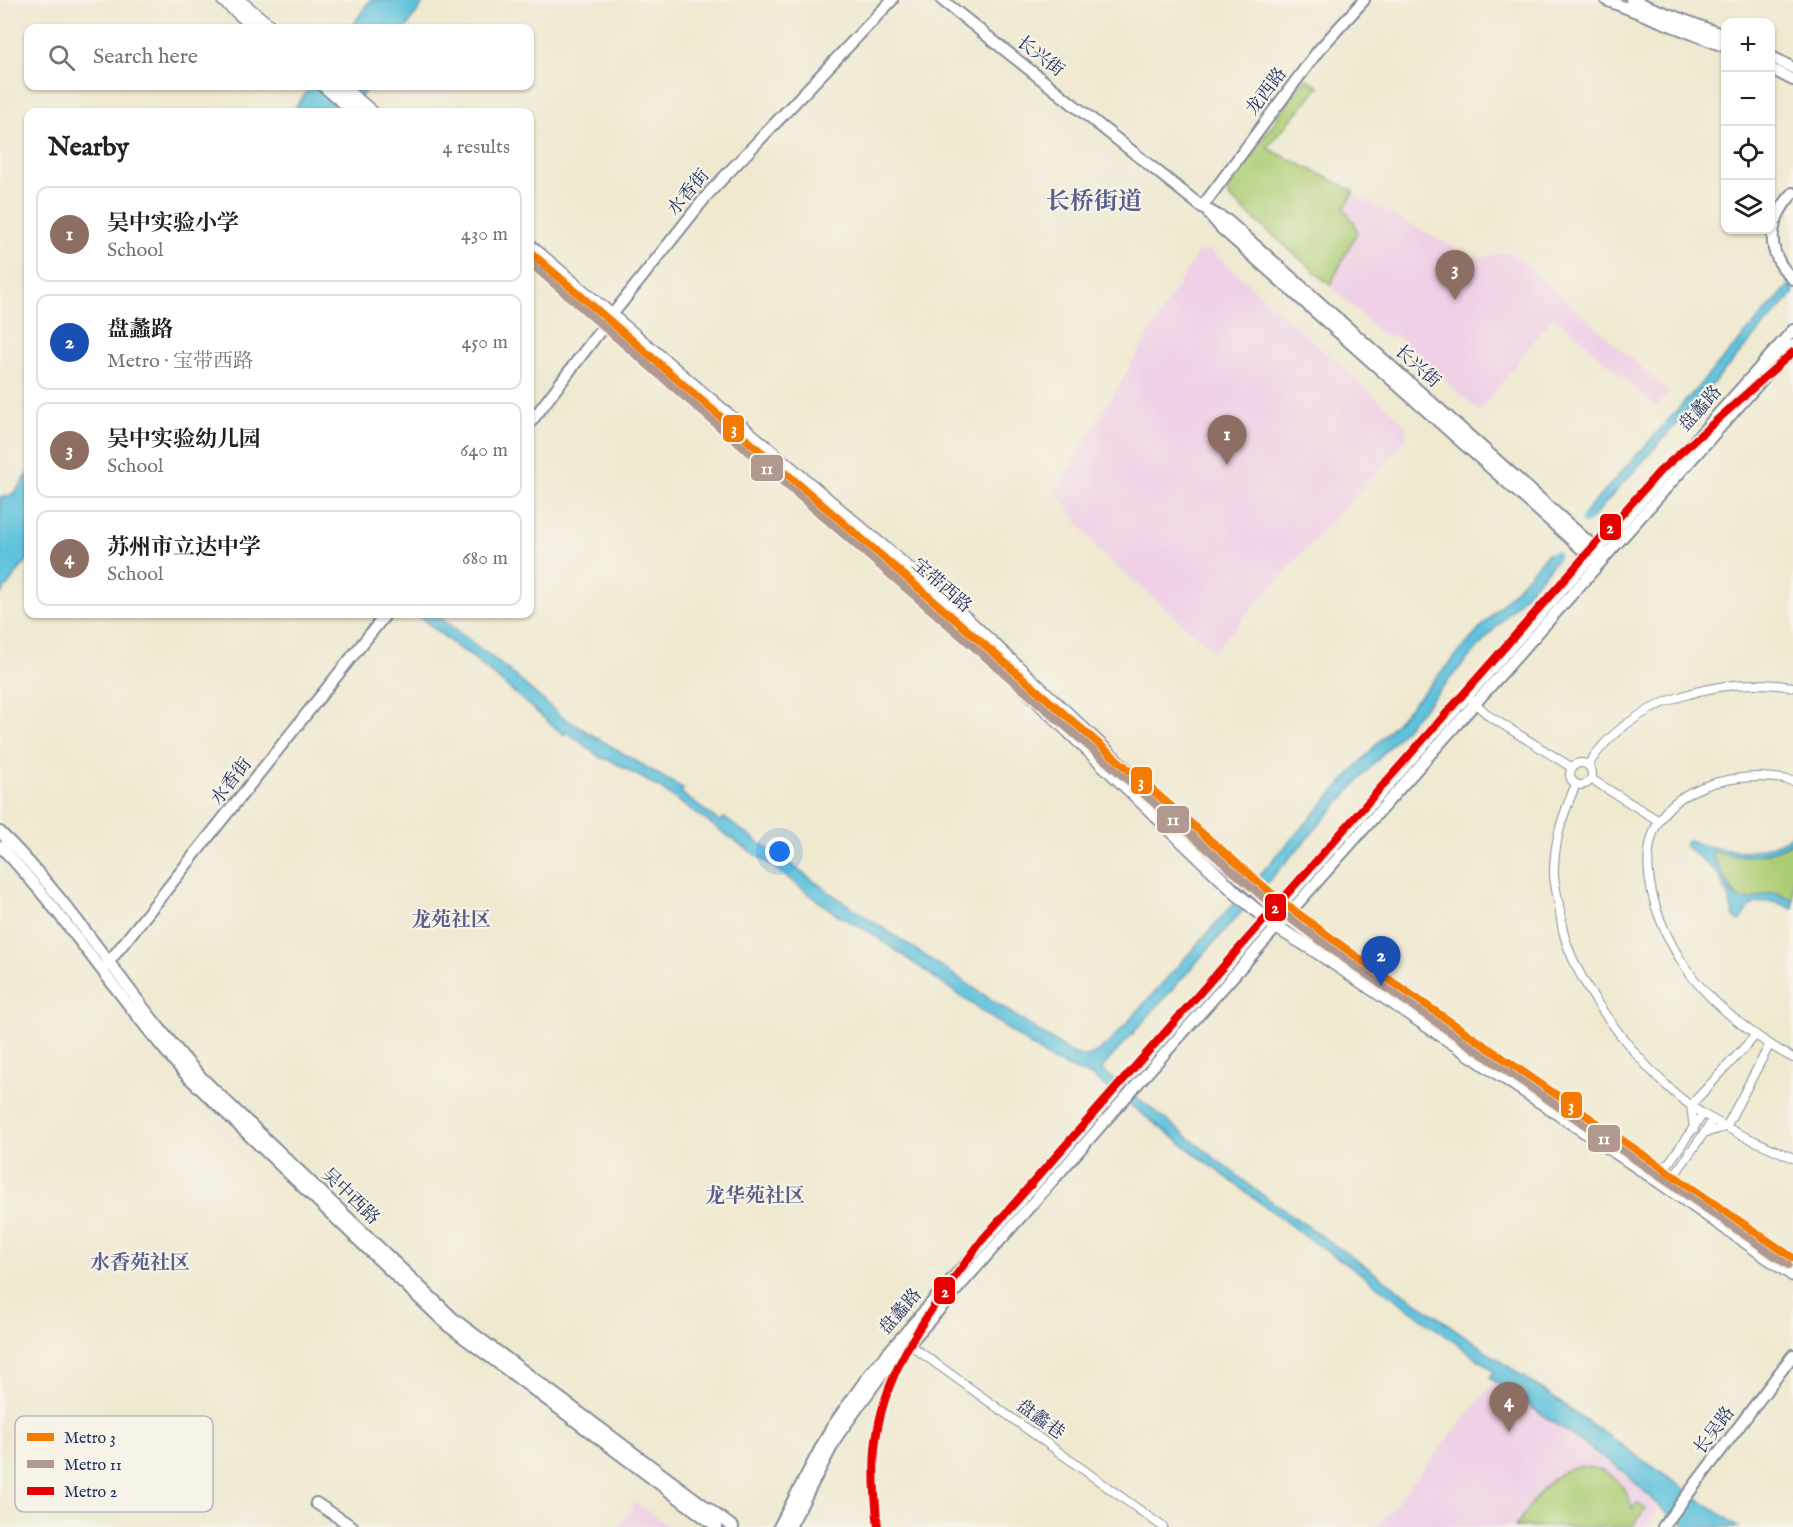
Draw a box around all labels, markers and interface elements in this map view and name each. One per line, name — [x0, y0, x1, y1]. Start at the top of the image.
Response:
map controls — [1721, 18, 1775, 234]
button: + — [1721, 18, 1775, 72]
search box — [24, 24, 534, 90]
street label: 长兴街 — [1012, 31, 1068, 83]
icon: search — [45, 41, 78, 74]
text: Search here — [93, 43, 198, 71]
street label: 龙西路 — [1242, 64, 1292, 120]
button: − — [1721, 72, 1775, 126]
button: locate — [1721, 126, 1775, 180]
text: Nearby — [48, 131, 129, 164]
text: 4 results — [443, 135, 510, 160]
street label: 水香街 — [663, 165, 715, 221]
button: layers — [1721, 180, 1775, 234]
district label: 长桥街道 — [1046, 187, 1142, 218]
text: 吴中实验小学 — [107, 210, 239, 238]
text: 1 — [66, 222, 73, 247]
text: 430 m — [461, 222, 508, 247]
text: School — [107, 238, 163, 263]
pin: 3 — [1436, 250, 1474, 300]
text: 盘蠡路 — [107, 316, 173, 344]
text: 2 — [65, 330, 74, 355]
text: 450 m — [461, 330, 508, 355]
street label: 长兴街 — [1389, 340, 1445, 394]
text: Metro · 宝带西路 — [107, 349, 253, 374]
street label: 盘蠡路 — [1674, 381, 1728, 437]
line badge: 3 — [722, 414, 745, 443]
pin: 1 — [1208, 416, 1246, 465]
text: 3 — [731, 420, 737, 440]
text: 吴中实验幼儿园 — [107, 426, 261, 454]
text: 3 — [66, 438, 73, 463]
text: 640 m — [460, 438, 508, 463]
text: School — [107, 454, 163, 479]
line badge: 11 — [750, 454, 784, 482]
text: 11 — [761, 460, 773, 480]
line badge: 2 — [1599, 513, 1622, 541]
text: 2 — [1606, 519, 1614, 539]
text: 苏州市立达中学 — [107, 534, 261, 562]
text: 4 — [65, 546, 74, 571]
text: 680 m — [462, 546, 508, 571]
street label: 宝带西路 — [906, 554, 976, 618]
text: School — [107, 562, 163, 587]
street label: 水香街 — [206, 754, 258, 810]
line badge: 3 — [1130, 766, 1153, 795]
text: 3 — [1138, 773, 1144, 793]
line badge: 11 — [1156, 805, 1190, 834]
text: 11 — [1167, 811, 1179, 831]
your location — [765, 837, 794, 866]
line badge: 2 — [1264, 893, 1287, 922]
text: 2 — [1271, 899, 1279, 919]
district label: 龙苑社区 — [411, 908, 491, 933]
pin: 2 — [1362, 936, 1400, 986]
line badge: 3 — [1560, 1091, 1583, 1119]
text: 3 — [1568, 1097, 1574, 1117]
line badge: 11 — [1587, 1124, 1621, 1153]
text: 11 — [1598, 1130, 1610, 1150]
street label: 吴中西路 — [316, 1164, 384, 1230]
district label: 龙华苑社区 — [705, 1184, 805, 1209]
district label: 水香苑社区 — [90, 1251, 190, 1276]
line badge: 2 — [933, 1276, 956, 1305]
text: 2 — [941, 1283, 949, 1303]
street label: 盘蠡路 — [875, 1284, 927, 1340]
pin: 4 — [1490, 1382, 1528, 1432]
street label: 盘蠡巷 — [1011, 1395, 1069, 1445]
street label: 长吴路 — [1690, 1403, 1740, 1459]
legend — [15, 1416, 213, 1512]
text: Metro 3 — [64, 1429, 116, 1449]
text: Metro 11 — [64, 1456, 122, 1476]
text: Metro 2 — [64, 1483, 117, 1503]

